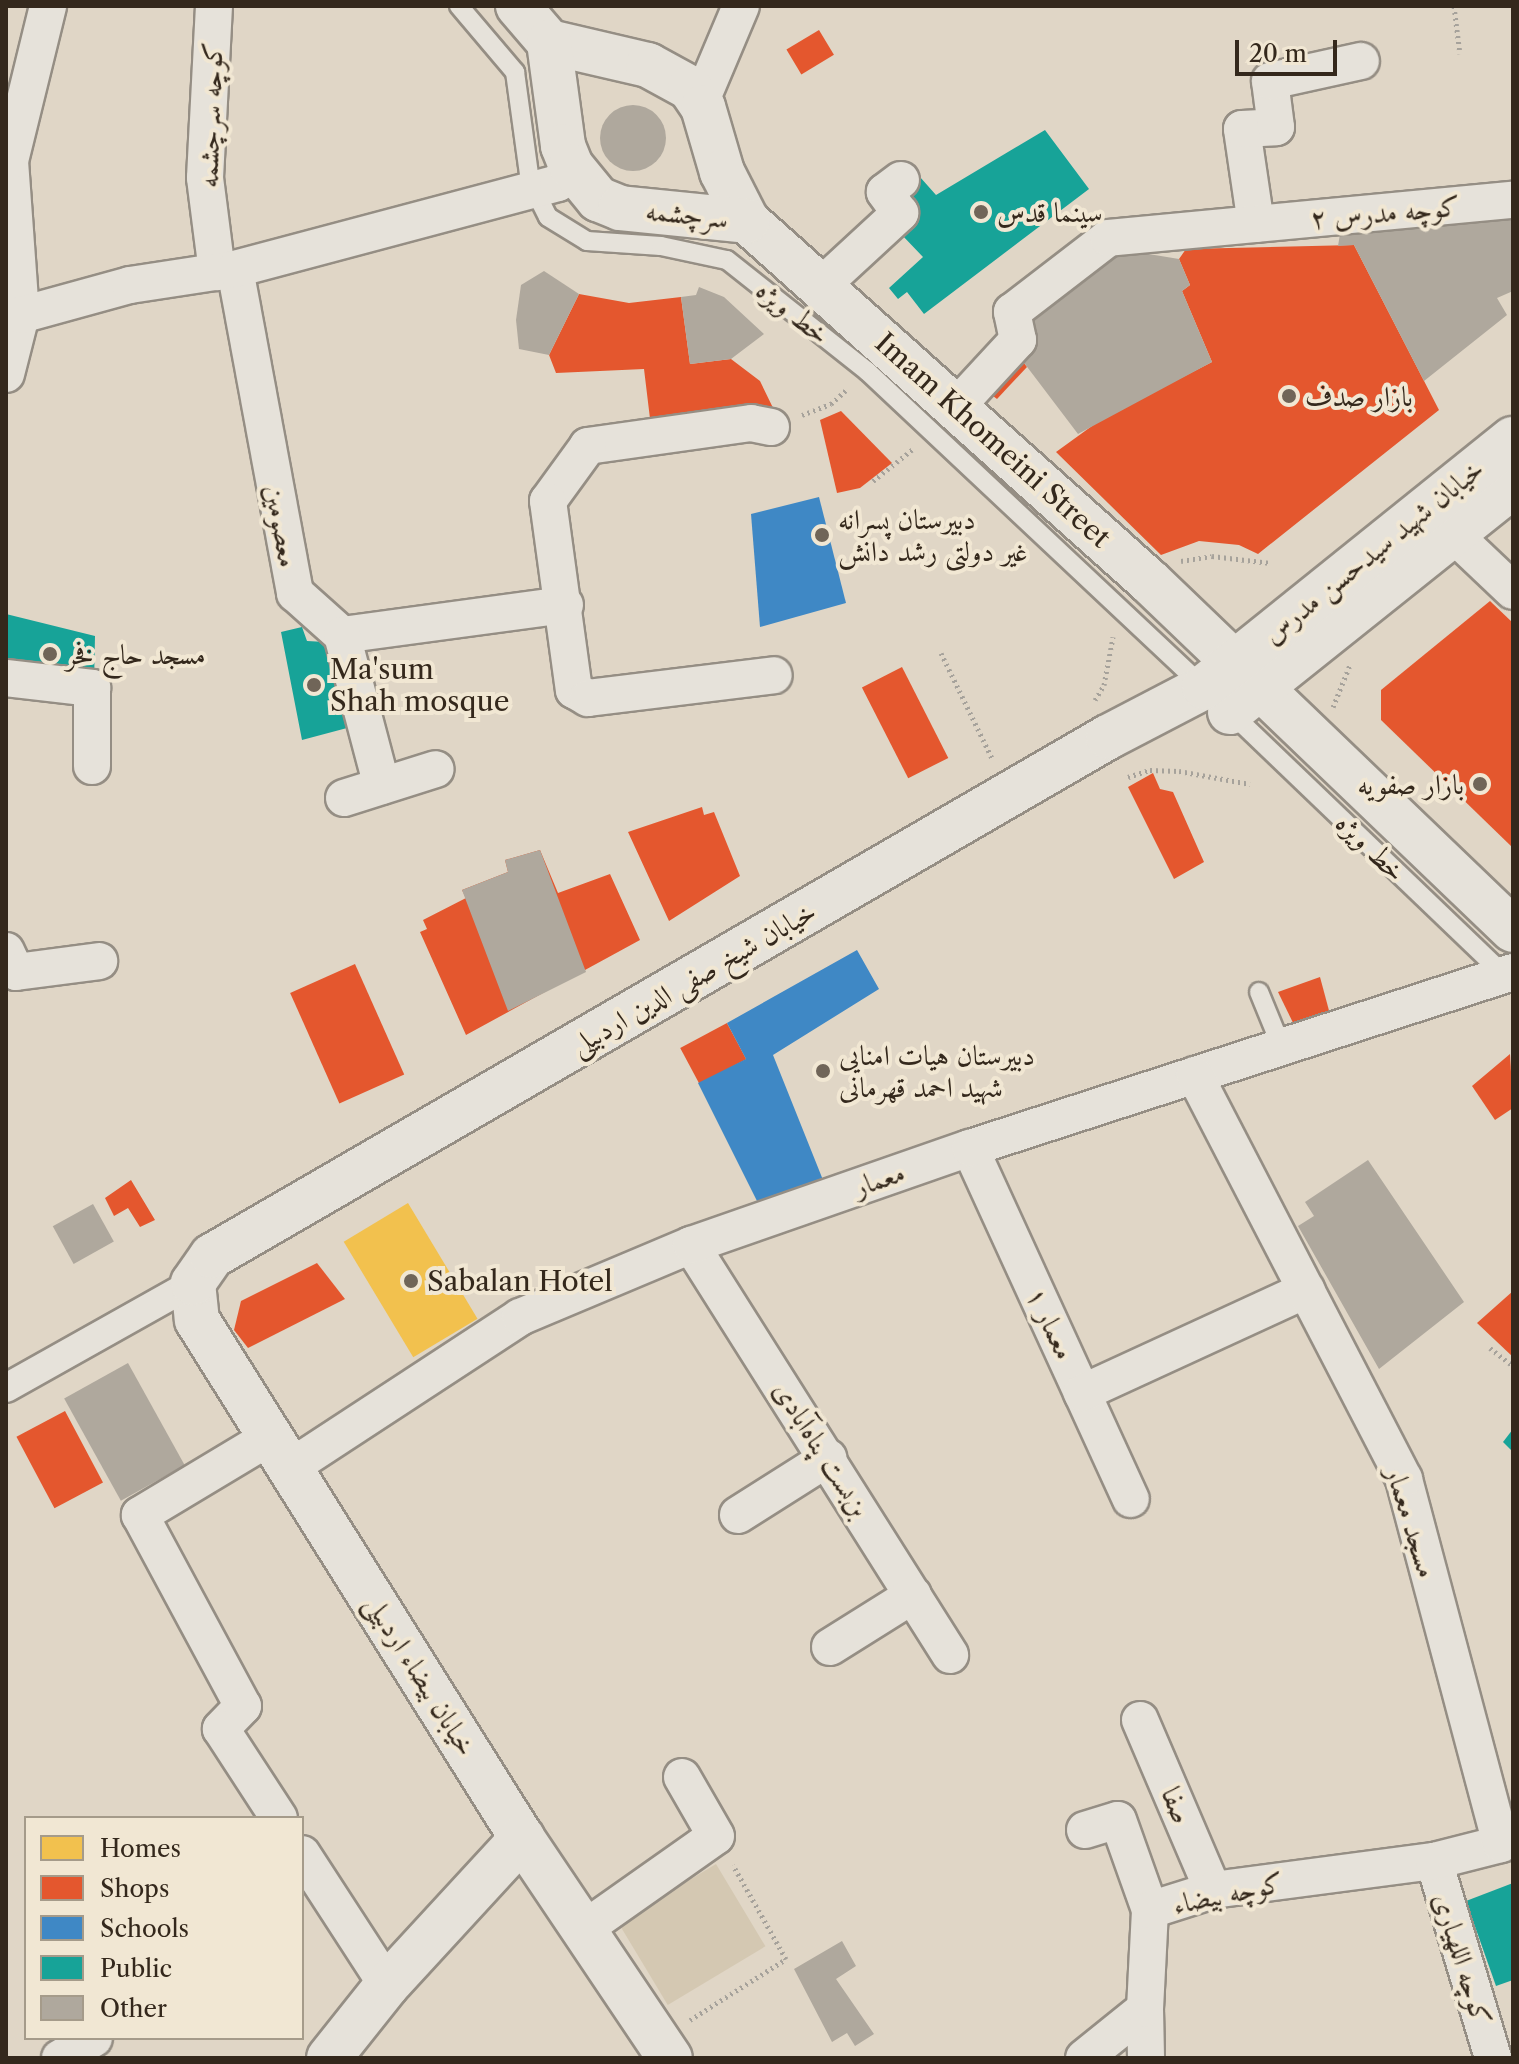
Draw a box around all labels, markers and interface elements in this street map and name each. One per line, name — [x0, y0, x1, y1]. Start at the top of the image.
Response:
scale bar — [1239, 24, 1341, 74]
text: 20 m — [1249, 39, 1307, 68]
street label: کوچه سرچشمه — [191, 41, 229, 189]
street label: کوچه مدرس ۲ — [1309, 189, 1461, 235]
street label: سرچشمه — [644, 193, 730, 235]
place label: سینما قدس — [997, 195, 1103, 229]
marker: سینما قدس — [972, 203, 990, 221]
street label: خط ویژه — [750, 273, 836, 351]
street label: Imam Khomeini Street — [869, 326, 1117, 554]
place label: بازار صدف — [1305, 379, 1413, 413]
marker: بازار صدف — [1280, 387, 1298, 405]
street label: خیابان شهید سیدحسن مدرس — [1256, 452, 1490, 650]
street label: معصومین — [258, 482, 306, 570]
place label: دبیرستان پسرانه غیر دولتی رشد دانش — [838, 502, 1028, 568]
marker: دبیرستان پسرانه غیر دولتی رشد دانش — [813, 526, 831, 544]
place label: مسجد حاج فخر — [66, 637, 206, 671]
marker: مسجد حاج فخر — [41, 645, 59, 663]
place label: Ma'sum Shah mosque — [330, 652, 509, 718]
marker: Ma'sum Shah mosque — [305, 676, 323, 694]
place label: بازار صفویه — [1357, 767, 1464, 801]
marker: بازار صفویه — [1471, 775, 1489, 793]
street label: خط ویژه — [1329, 806, 1413, 888]
street label: خیابان شیخ صفی الدین اردبیلی — [564, 894, 822, 1062]
place label: دبیرستان هیات امنایی شهید احمد قهرمانی — [839, 1038, 1035, 1104]
marker: دبیرستان هیات امنایی شهید احمد قهرمانی — [814, 1062, 832, 1080]
street label: معمار — [849, 1155, 909, 1203]
place label: Sabalan Hotel — [427, 1264, 613, 1298]
marker: Sabalan Hotel — [402, 1272, 420, 1290]
street label: معمار ۱ — [1020, 1282, 1082, 1364]
street label: بن‌بست پناه‌آبادی — [767, 1375, 877, 1523]
street label: مسجد معمار — [1379, 1463, 1445, 1581]
street label: خیابان بیضاء اردبیلی — [358, 1588, 484, 1762]
street label: صفا — [1154, 1782, 1200, 1828]
legend — [24, 1816, 304, 2040]
text: Homes — [100, 1834, 181, 1863]
street label: کوچه بیضاء — [1170, 1865, 1286, 1921]
text: Shops — [100, 1874, 169, 1903]
street label: کوچه اللهیاری — [1427, 1889, 1499, 2029]
text: Schools — [100, 1914, 189, 1943]
text: Public — [100, 1954, 172, 1983]
text: Other — [100, 1994, 167, 2023]

